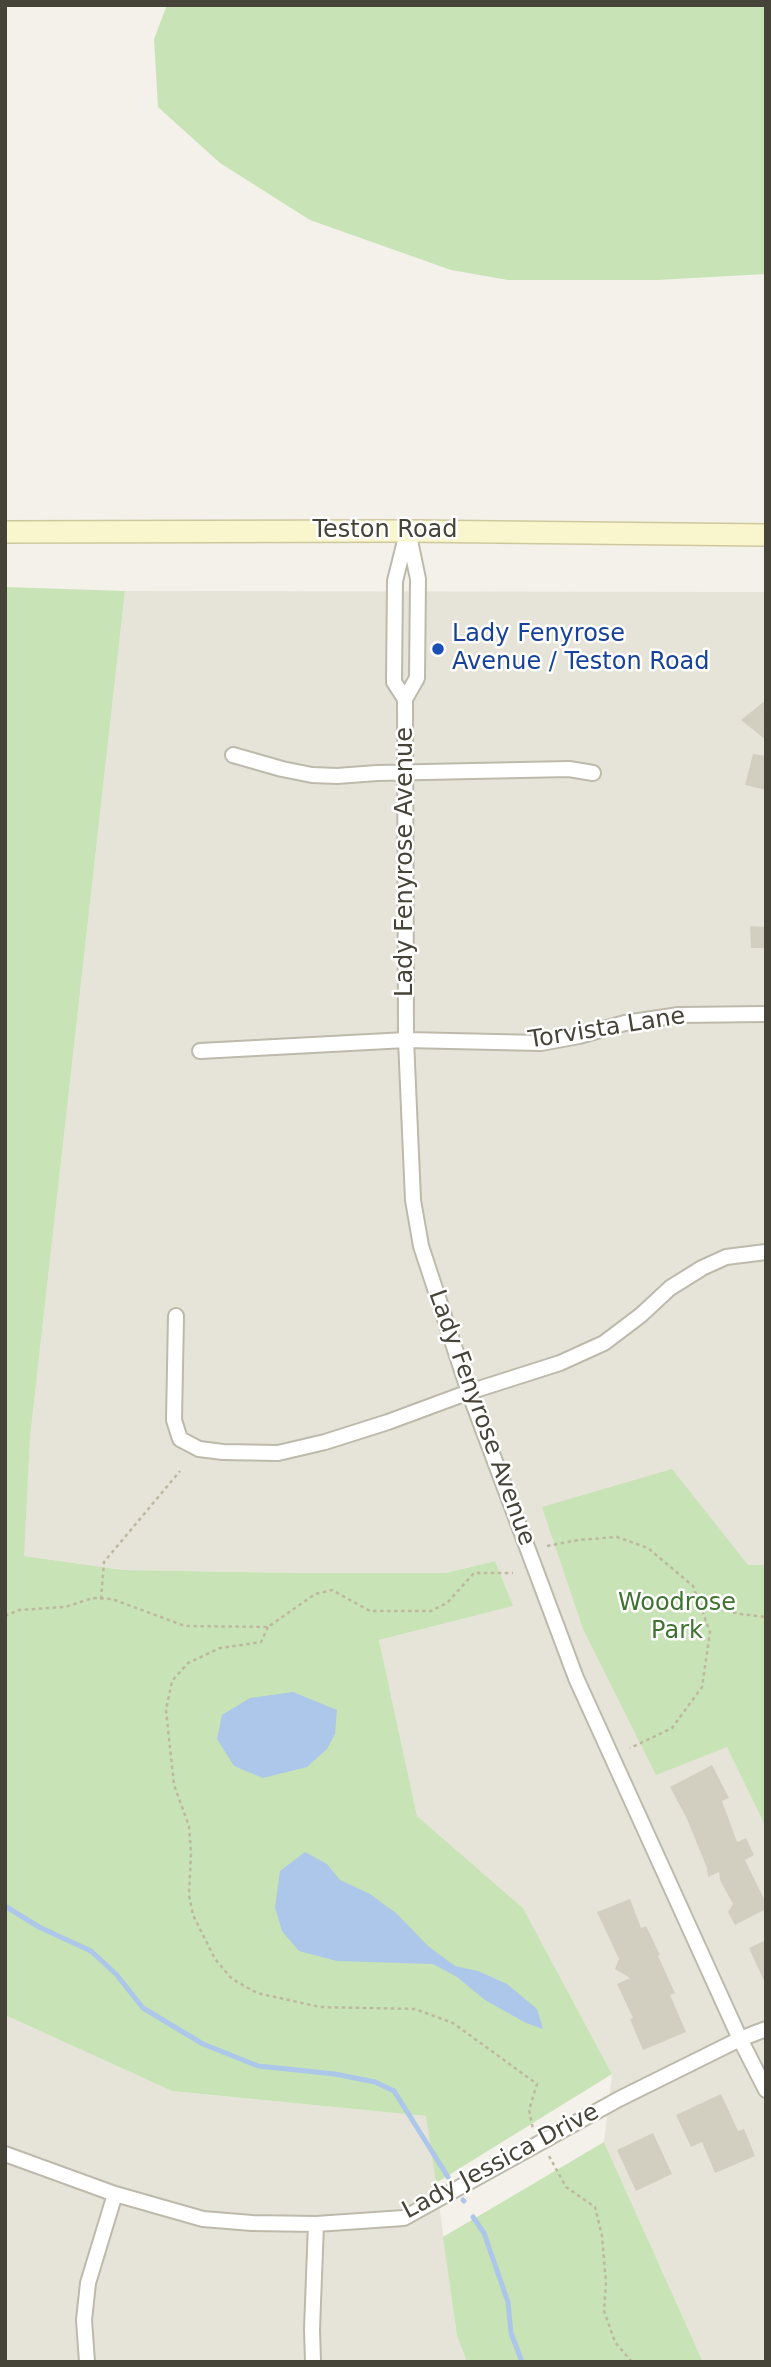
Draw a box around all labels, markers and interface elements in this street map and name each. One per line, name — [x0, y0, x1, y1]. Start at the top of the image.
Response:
street label: Teston Road — [312, 517, 458, 545]
place label: Lady Fenyrose Avenue / Teston Road — [452, 621, 710, 677]
marker: Lady Fenyrose Avenue / Teston Road — [430, 641, 446, 657]
street label: Lady Fenyrose Avenue — [392, 727, 420, 997]
street label: Torvista Lane — [527, 1002, 687, 1056]
street label: Lady Fenyrose Avenue — [421, 1286, 541, 1550]
park label: Woodrose Park — [618, 1590, 736, 1646]
street label: Lady Jessica Drive — [398, 2098, 604, 2226]

